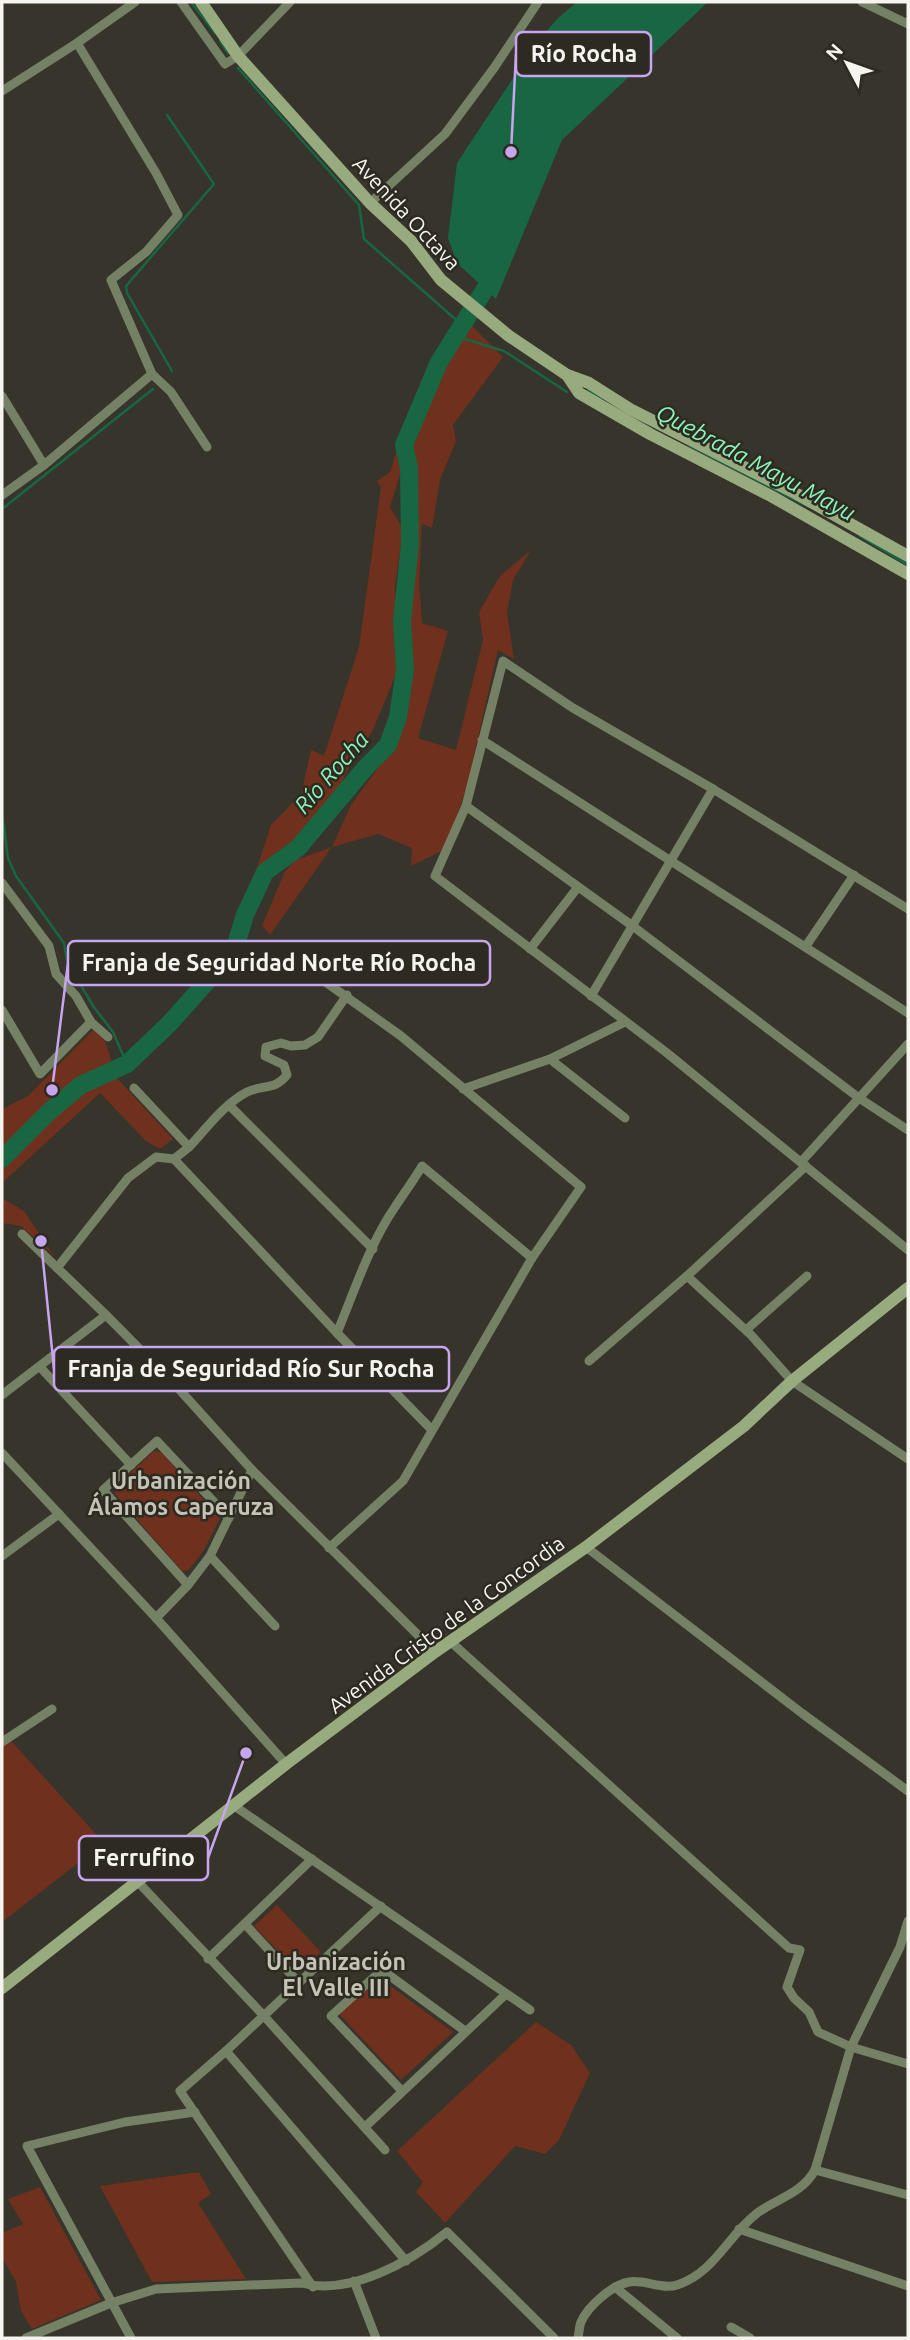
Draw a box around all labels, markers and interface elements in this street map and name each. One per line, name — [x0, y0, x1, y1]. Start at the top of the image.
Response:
north arrow — [812, 28, 882, 98]
callout: Río Rocha — [516, 32, 651, 76]
text: N — [821, 39, 847, 64]
text: Río Rocha — [531, 41, 637, 66]
street label: Avenida Octava — [348, 151, 466, 275]
water label: Quebrada Mayu Mayu — [652, 399, 860, 525]
water label: Río Rocha — [289, 726, 373, 818]
callout: Franja de Seguridad Norte Río Rocha — [68, 941, 490, 985]
text: Franja de Seguridad Norte Río Rocha — [82, 950, 476, 975]
callout: Franja de Seguridad Río Sur Rocha — [54, 1347, 449, 1391]
text: Franja de Seguridad Río Sur Rocha — [67, 1356, 435, 1381]
district label: Urbanización Álamos Caperuza — [88, 1468, 274, 1519]
street label: Avenida Cristo de la Concordia — [323, 1530, 569, 1718]
callout: Ferrufino — [79, 1836, 208, 1880]
text: Ferrufino — [93, 1845, 195, 1870]
district label: Urbanización El Valle III — [266, 1949, 406, 2000]

